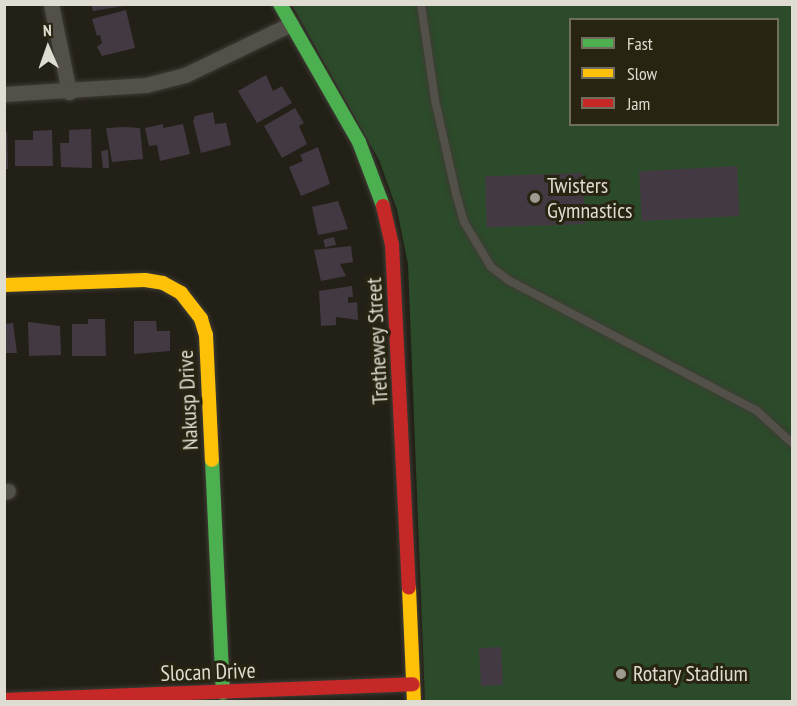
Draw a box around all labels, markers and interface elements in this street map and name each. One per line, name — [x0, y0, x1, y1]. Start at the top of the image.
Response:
north arrow — [18, 18, 78, 78]
legend — [569, 18, 779, 126]
text: N — [43, 20, 52, 40]
text: Fast — [627, 32, 653, 55]
text: Slow — [627, 62, 657, 85]
text: Jam — [627, 92, 650, 115]
place label: Twisters Gymnastics — [547, 172, 632, 224]
marker: Twisters Gymnastics — [528, 191, 542, 205]
street label: Trethewey Street — [360, 277, 394, 405]
street label: Nakusp Drive — [172, 349, 204, 451]
street label: Slocan Drive — [160, 657, 256, 687]
place label: Rotary Stadium — [633, 661, 748, 687]
marker: Rotary Stadium — [614, 667, 628, 681]

